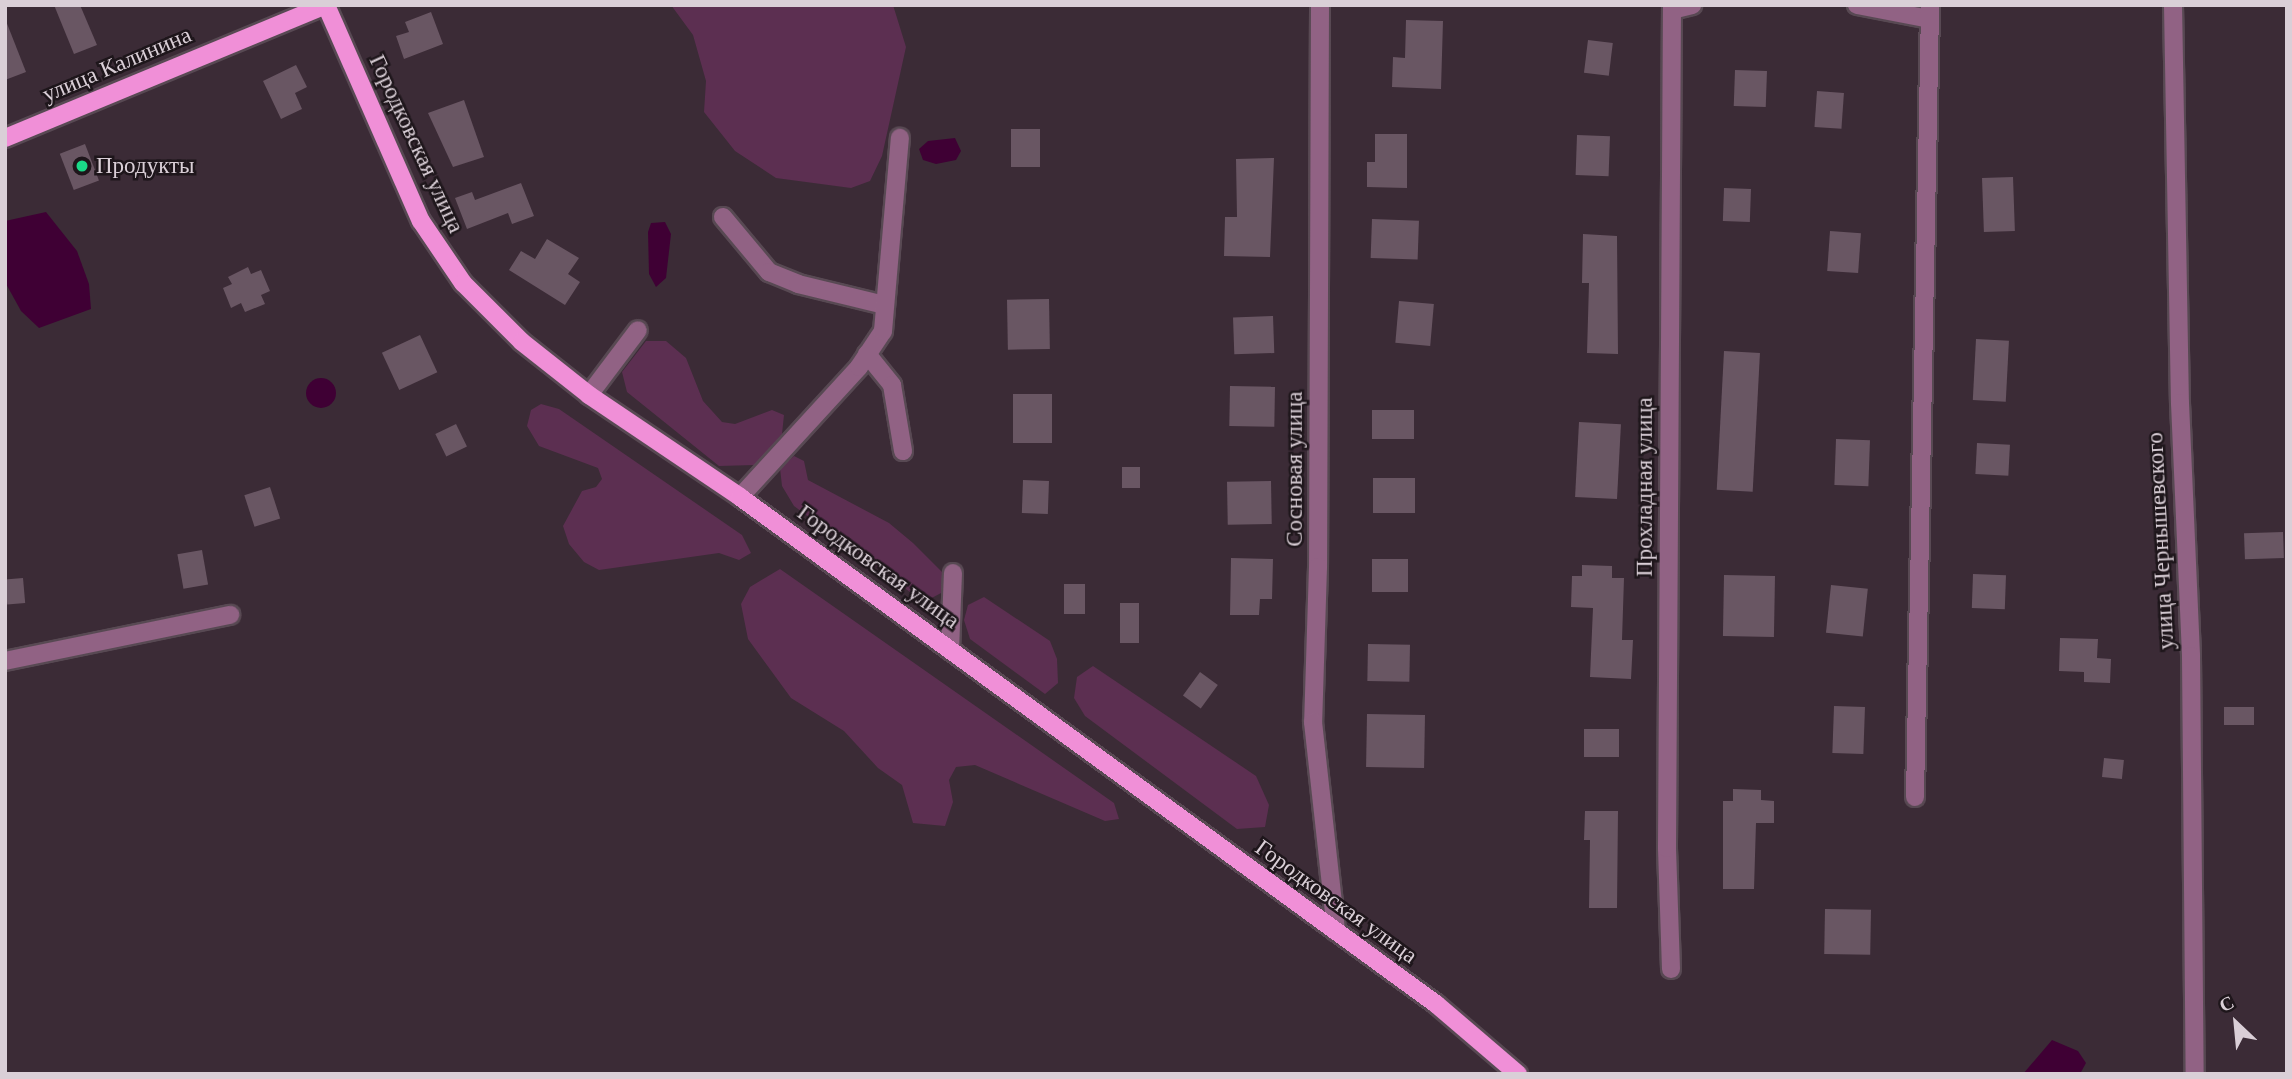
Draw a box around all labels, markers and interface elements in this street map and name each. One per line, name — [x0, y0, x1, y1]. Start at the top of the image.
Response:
street label: улица Калинина — [38, 21, 196, 109]
street label: Городковская улица — [363, 51, 469, 237]
place label: Продукты — [96, 152, 195, 180]
marker: Продукты — [74, 158, 90, 174]
street label: Сосновая улица — [1281, 391, 1309, 547]
street label: Прохладная улица — [1631, 397, 1659, 577]
street label: улица Чернышевского — [2142, 432, 2180, 650]
street label: Городковская улица — [792, 499, 964, 635]
street label: Городковская улица — [1250, 834, 1422, 970]
north arrow — [2201, 988, 2271, 1058]
text: С — [2216, 991, 2237, 1016]

